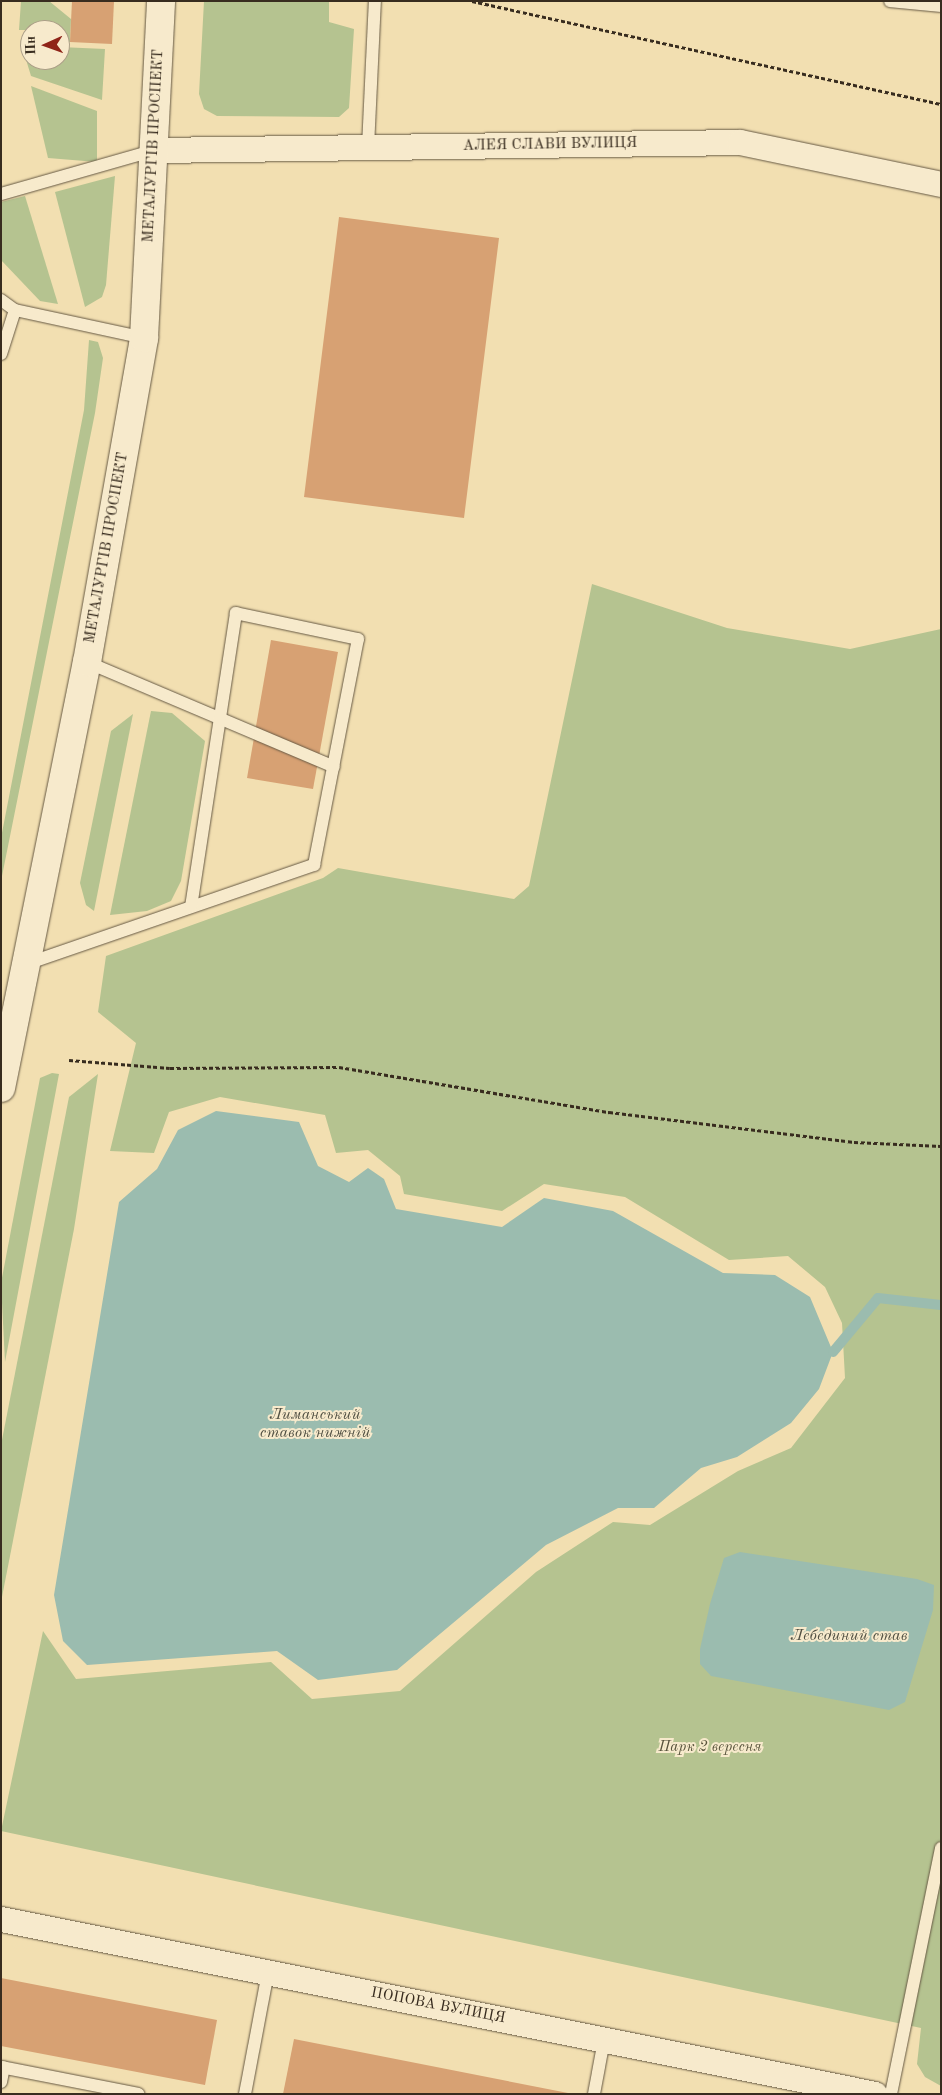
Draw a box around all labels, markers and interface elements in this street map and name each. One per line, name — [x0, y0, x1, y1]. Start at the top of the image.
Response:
north arrow — [20, 20, 70, 70]
text: Пн — [24, 36, 38, 55]
street label: МЕТАЛУРГІВ ПРОСПЕКТ — [140, 49, 168, 243]
street label: АЛЕЯ СЛАВИ ВУЛИЦЯ — [463, 134, 637, 156]
street label: МЕТАЛУРГІВ ПРОСПЕКТ — [81, 451, 133, 645]
water label: Лиманський ставок нижній — [260, 1405, 370, 1443]
water label: Лебединий став — [791, 1626, 907, 1646]
park label: Парк 2 вересня — [658, 1739, 762, 1757]
street label: ПОПОВА ВУЛИЦЯ — [369, 1984, 507, 2028]

